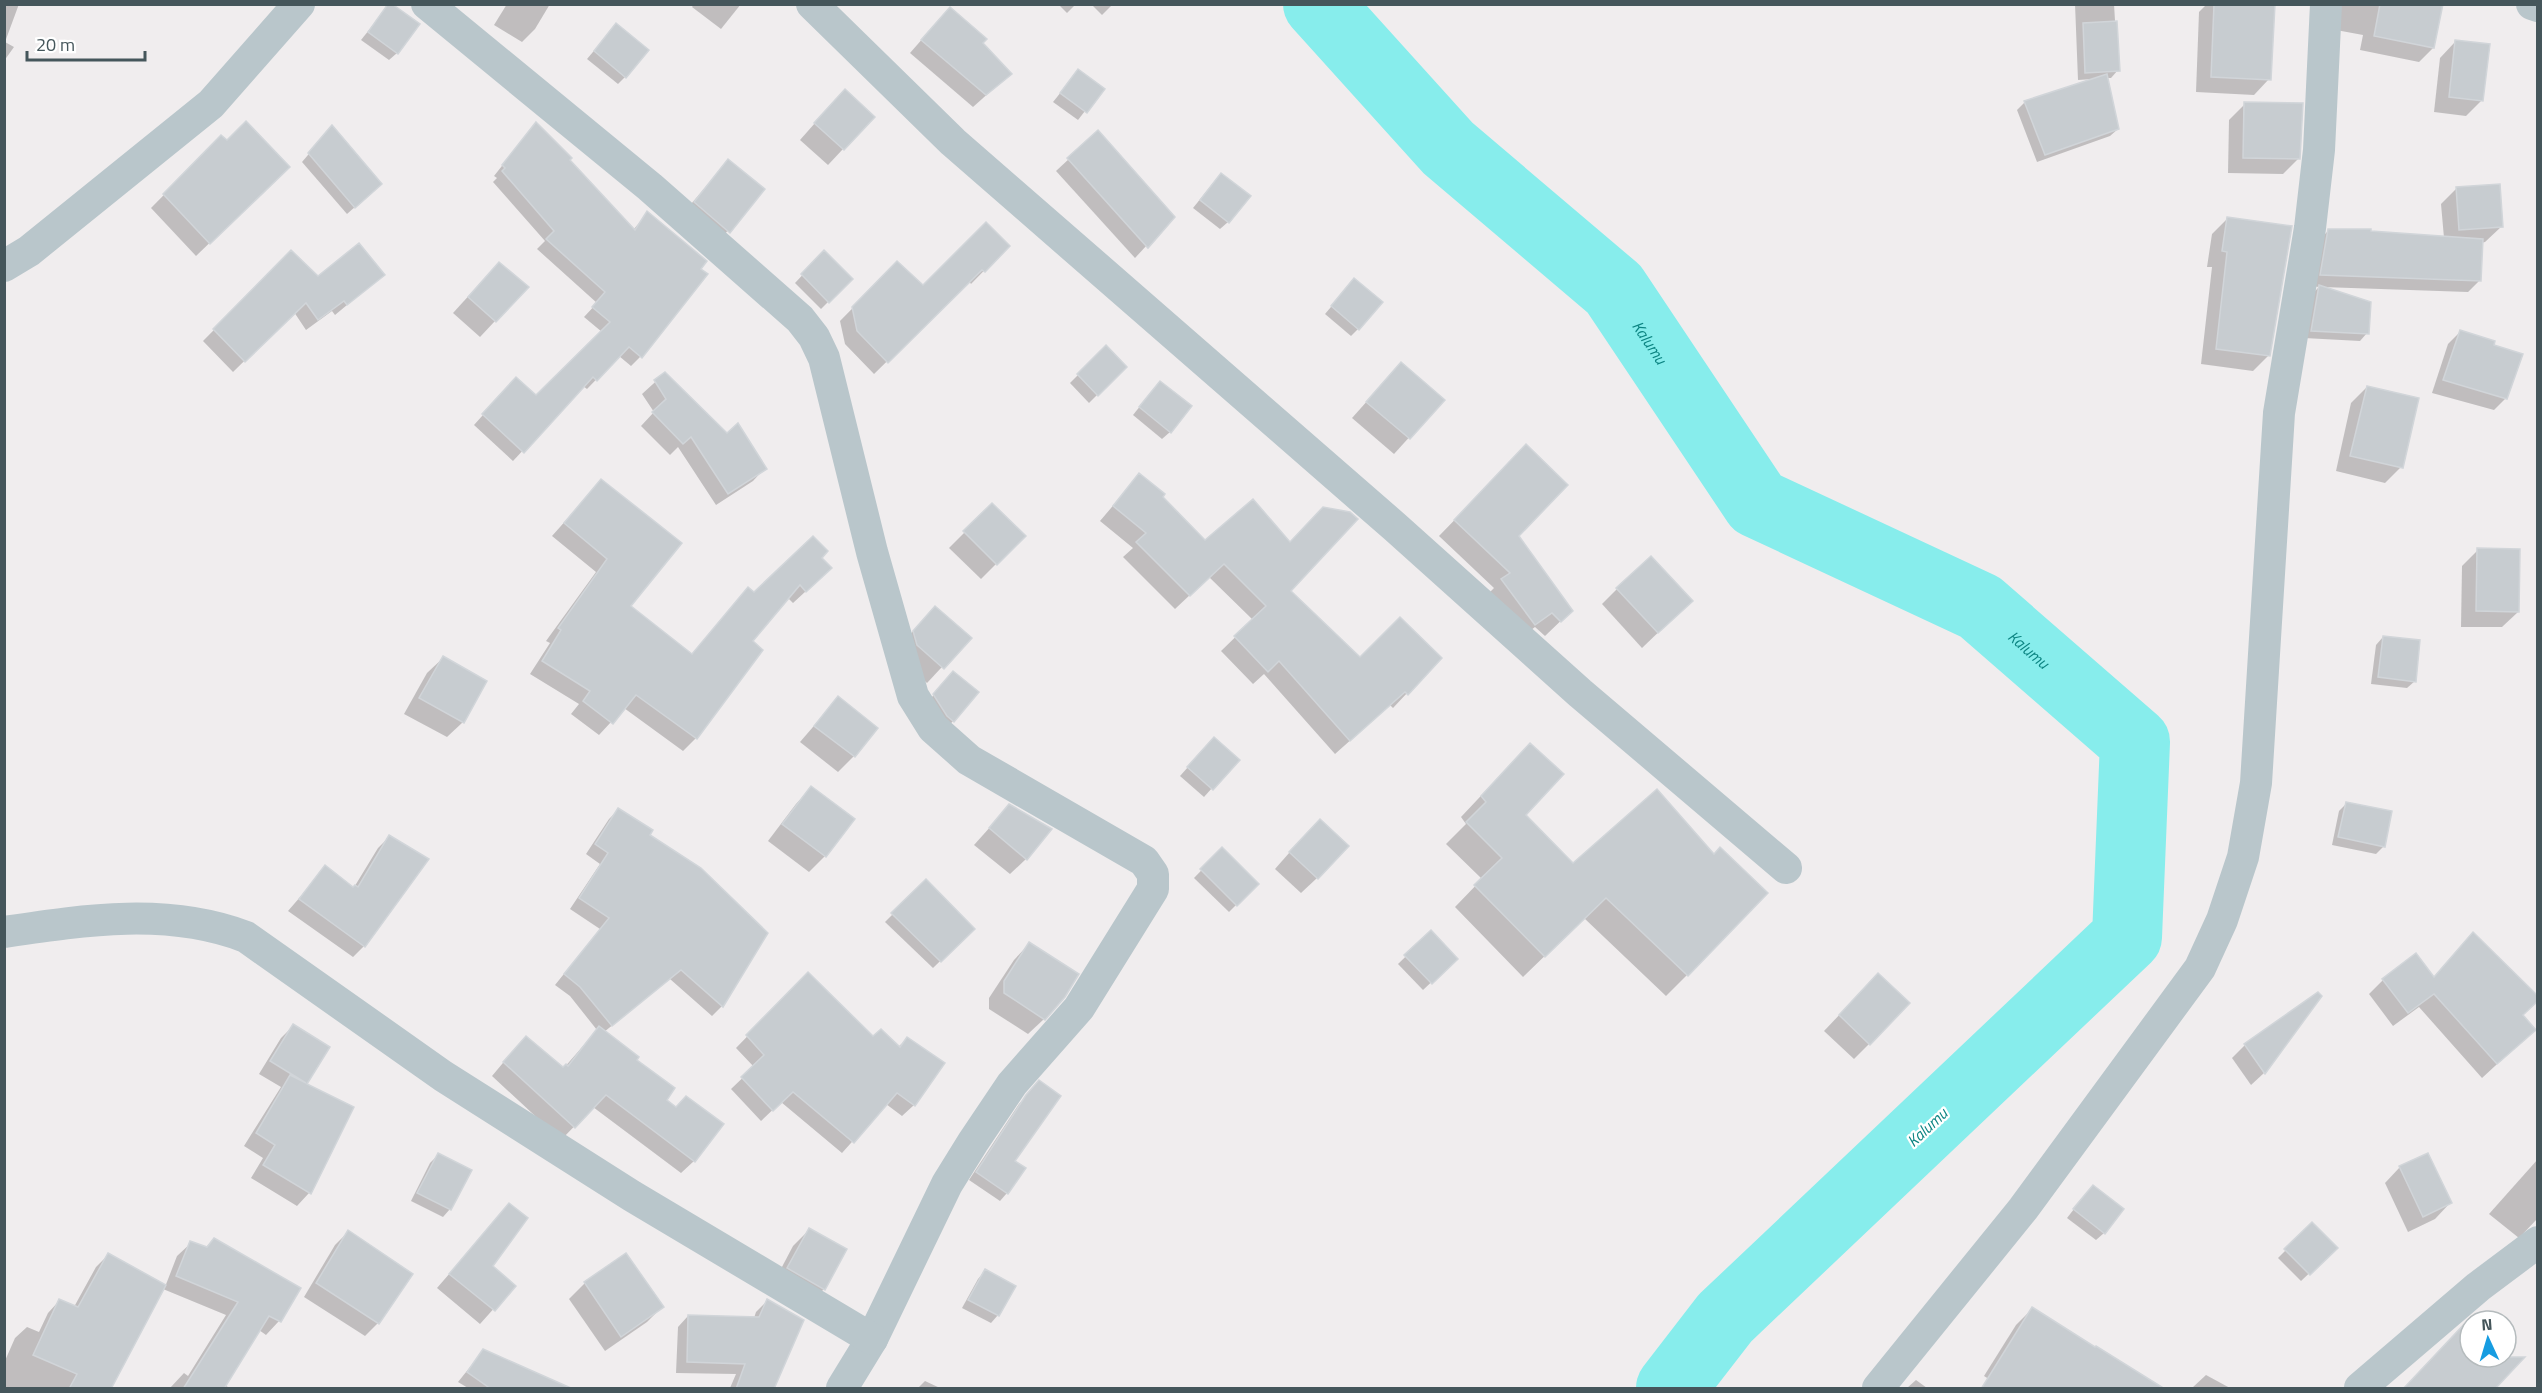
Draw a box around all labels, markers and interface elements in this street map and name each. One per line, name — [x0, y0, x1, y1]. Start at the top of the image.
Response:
scale bar — [27, 24, 146, 62]
text: 20 m — [36, 31, 75, 58]
water label: Kalumu — [1626, 316, 1674, 370]
water label: Kalumu — [2003, 625, 2056, 675]
water label: Kalumu — [1901, 1101, 1953, 1152]
north arrow — [2458, 1309, 2518, 1369]
text: N — [2481, 1312, 2493, 1336]

